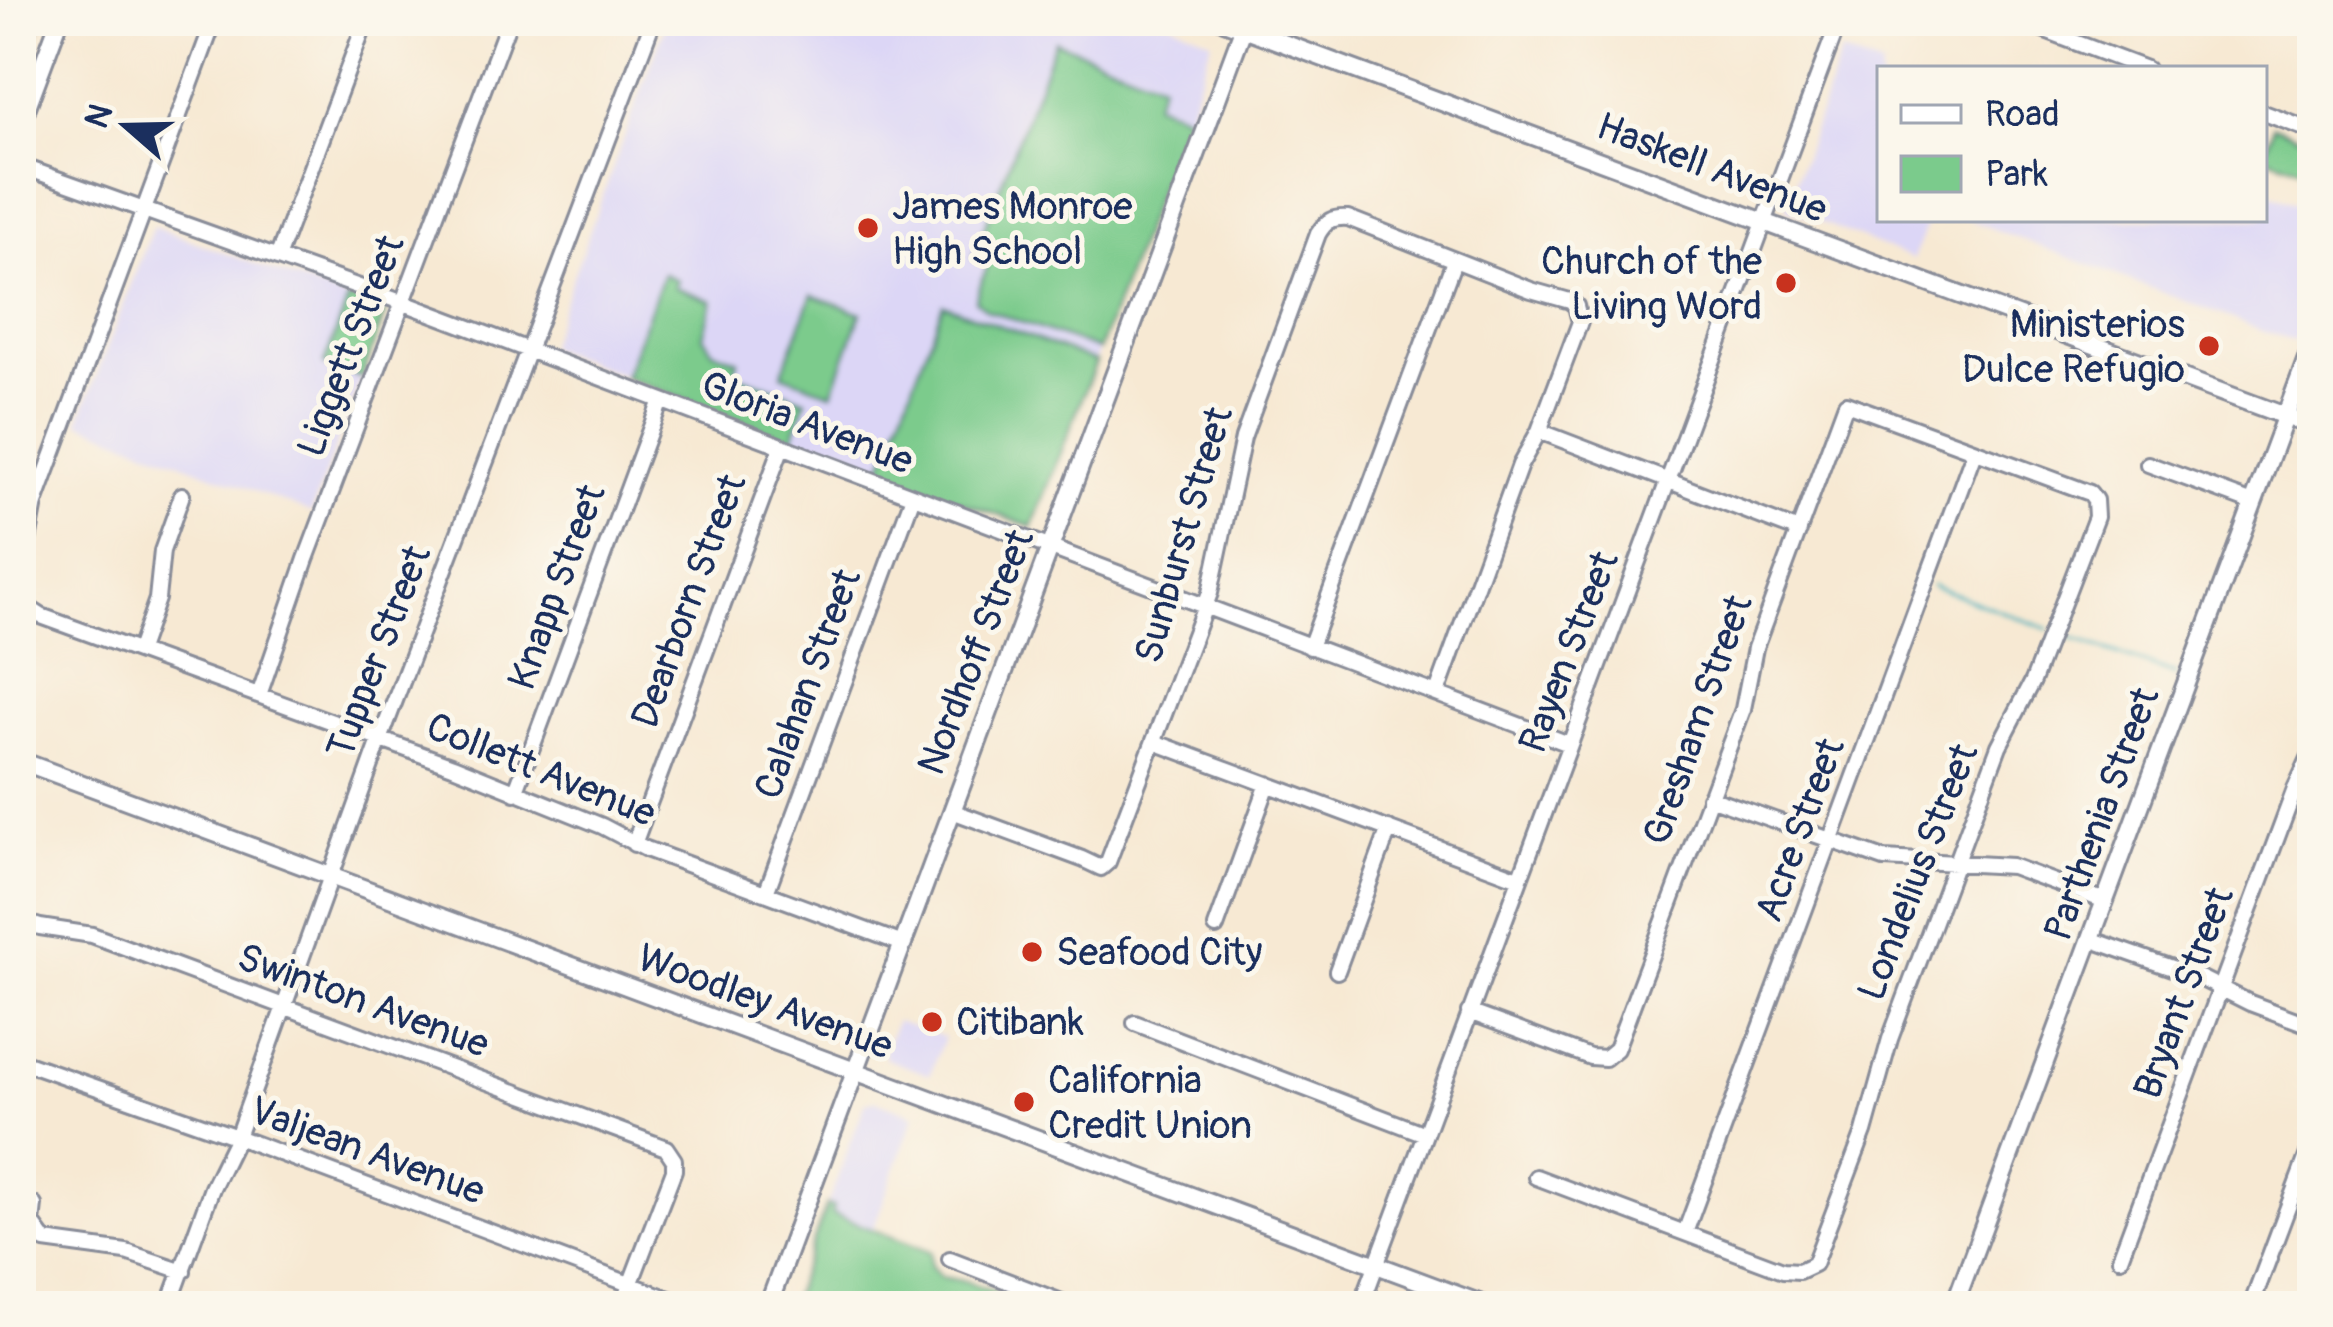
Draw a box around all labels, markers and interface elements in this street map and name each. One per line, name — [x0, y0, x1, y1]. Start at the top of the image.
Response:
north arrow — [66, 66, 186, 186]
legend — [1877, 66, 2267, 222]
text: Road — [1985, 92, 2060, 137]
text: N — [76, 99, 122, 134]
street label: Haskell Avenue — [1590, 102, 1834, 234]
text: Park — [1985, 152, 2048, 197]
place label: James Monroe High School — [892, 182, 1133, 276]
marker: James Monroe High School — [855, 215, 881, 241]
street label: Liggett Street — [286, 228, 416, 464]
place label: Church of the Living Word — [1541, 237, 1762, 331]
marker: Church of the Living Word — [1773, 270, 1799, 296]
place label: Ministerios Dulce Refugio — [1962, 300, 2185, 394]
marker: Ministerios Dulce Refugio — [2196, 333, 2222, 359]
street label: Gloria Avenue — [694, 360, 920, 486]
street label: Sunburst Street — [1124, 401, 1244, 669]
street label: Dearborn Street — [620, 467, 758, 734]
street label: Knapp Street — [497, 477, 617, 696]
street label: Nordhoff Street — [907, 522, 1045, 781]
street label: Tupper Street — [316, 538, 442, 765]
street label: Rayen Street — [1508, 544, 1630, 760]
street label: Calahan Street — [744, 562, 872, 806]
street label: Gresham Street — [1632, 588, 1764, 851]
street label: Parthenia Street — [2034, 680, 2171, 947]
street label: Collett Avenue — [419, 702, 663, 838]
street label: Acre Street — [1744, 731, 1856, 928]
street label: Londelius Street — [1847, 737, 1990, 1007]
street label: Bryant Street — [2123, 880, 2245, 1105]
place label: Seafood City — [1056, 928, 1262, 977]
street label: Swinton Avenue — [231, 933, 495, 1069]
street label: Woodley Avenue — [631, 933, 899, 1071]
marker: Seafood City — [1019, 939, 1045, 965]
place label: Citibank — [956, 998, 1084, 1047]
marker: Citibank — [919, 1009, 945, 1035]
place label: California Credit Union — [1048, 1056, 1252, 1150]
street label: Valjean Avenue — [243, 1086, 491, 1216]
marker: California Credit Union — [1011, 1089, 1037, 1115]

